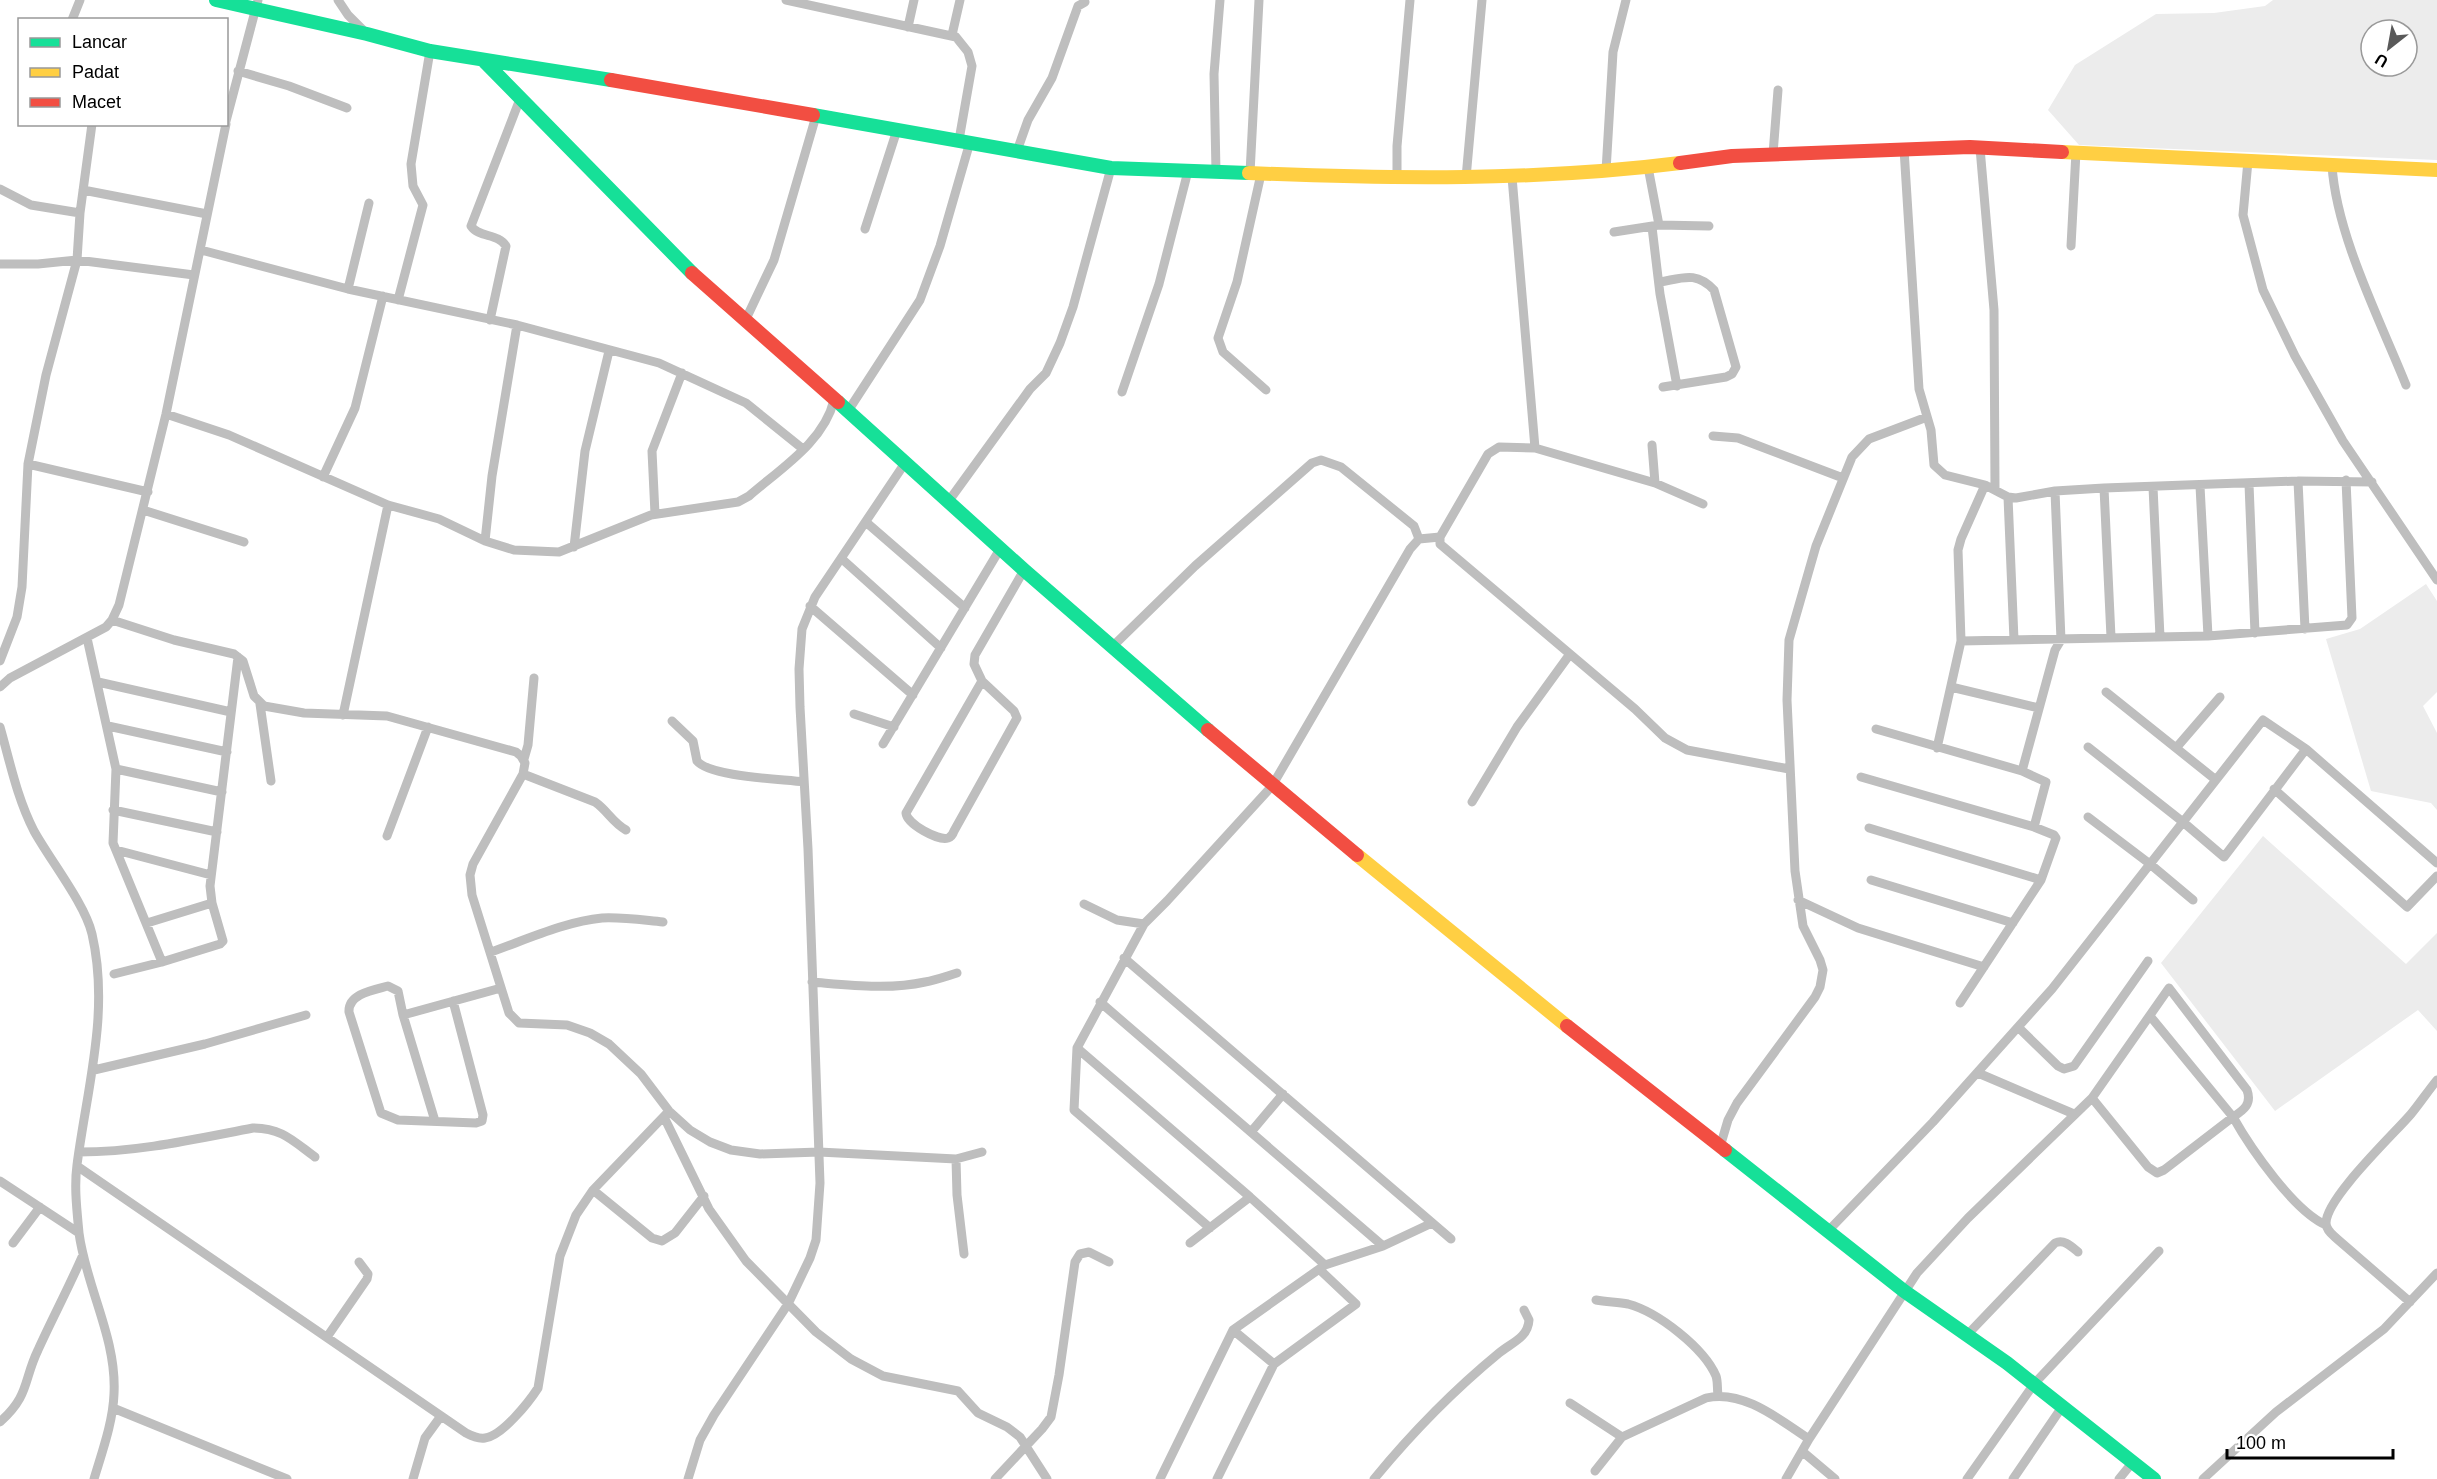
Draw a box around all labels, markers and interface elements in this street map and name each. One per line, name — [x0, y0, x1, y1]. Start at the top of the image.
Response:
legend — [18, 18, 228, 126]
north arrow — [2359, 18, 2419, 78]
text: Lancar — [72, 32, 127, 52]
text: U — [2372, 50, 2391, 71]
text: Padat — [72, 62, 119, 82]
text: Macet — [72, 92, 121, 112]
scale bar — [2227, 1422, 2394, 1460]
text: 100 m — [2236, 1433, 2286, 1453]

